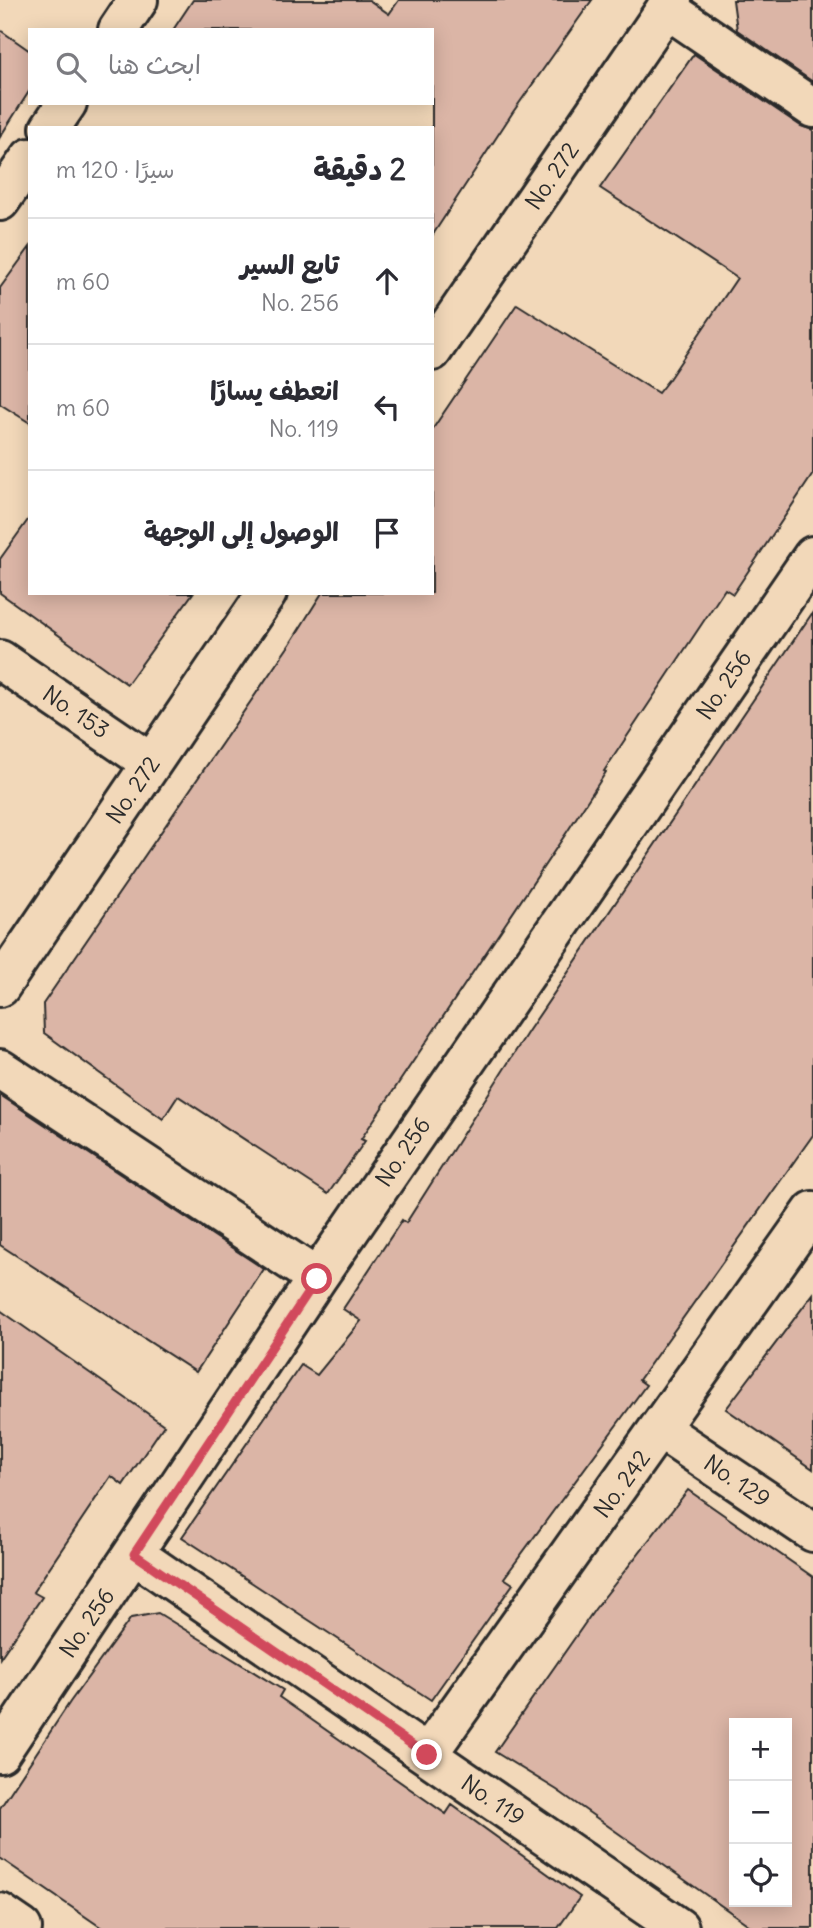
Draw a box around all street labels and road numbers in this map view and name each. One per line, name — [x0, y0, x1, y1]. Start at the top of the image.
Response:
street label: No. 272 — [519, 136, 585, 215]
street label: No. 256 — [690, 644, 757, 725]
street label: No. 153 — [37, 679, 115, 744]
street label: No. 272 — [100, 750, 166, 829]
street label: No. 256 — [369, 1111, 436, 1192]
street label: No. 242 — [587, 1444, 656, 1523]
street label: No. 129 — [699, 1448, 776, 1513]
street label: No. 256 — [53, 1582, 120, 1663]
street label: No. 119 — [456, 1768, 531, 1831]

